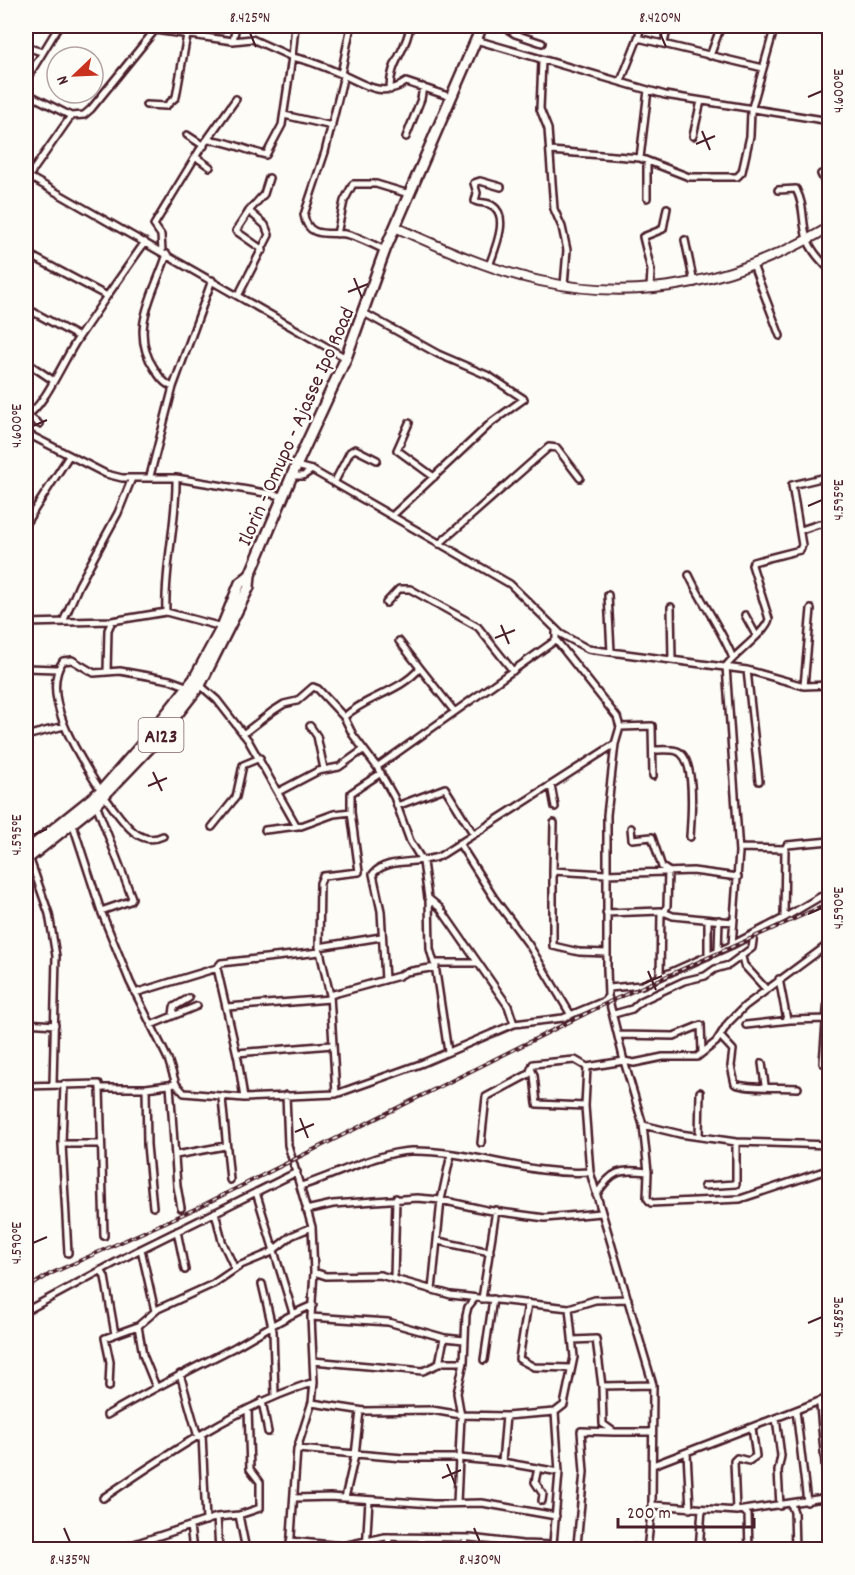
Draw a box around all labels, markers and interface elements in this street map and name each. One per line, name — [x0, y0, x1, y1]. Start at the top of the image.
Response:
text: 8.425°N — [230, 8, 270, 30]
text: 8.420°N — [639, 8, 681, 30]
north arrow — [45, 45, 105, 105]
text: 4.600°E — [829, 69, 851, 113]
text: N — [51, 72, 76, 88]
street label: Ilorin - Omupo - Ajasse Ipo Road — [231, 303, 364, 551]
text: 4.600°E — [7, 404, 29, 448]
text: 4.595°E — [829, 479, 851, 521]
road number: A123 — [138, 718, 184, 752]
text: 4.595°E — [7, 814, 29, 856]
text: 4.590°E — [829, 887, 851, 929]
text: 4.590°E — [7, 1222, 29, 1264]
text: 4.585°E — [829, 1297, 851, 1337]
scale bar — [618, 1491, 754, 1529]
text: 200 m — [627, 1502, 671, 1527]
text: 8.435°N — [50, 1550, 90, 1572]
text: 8.430°N — [459, 1550, 501, 1572]

